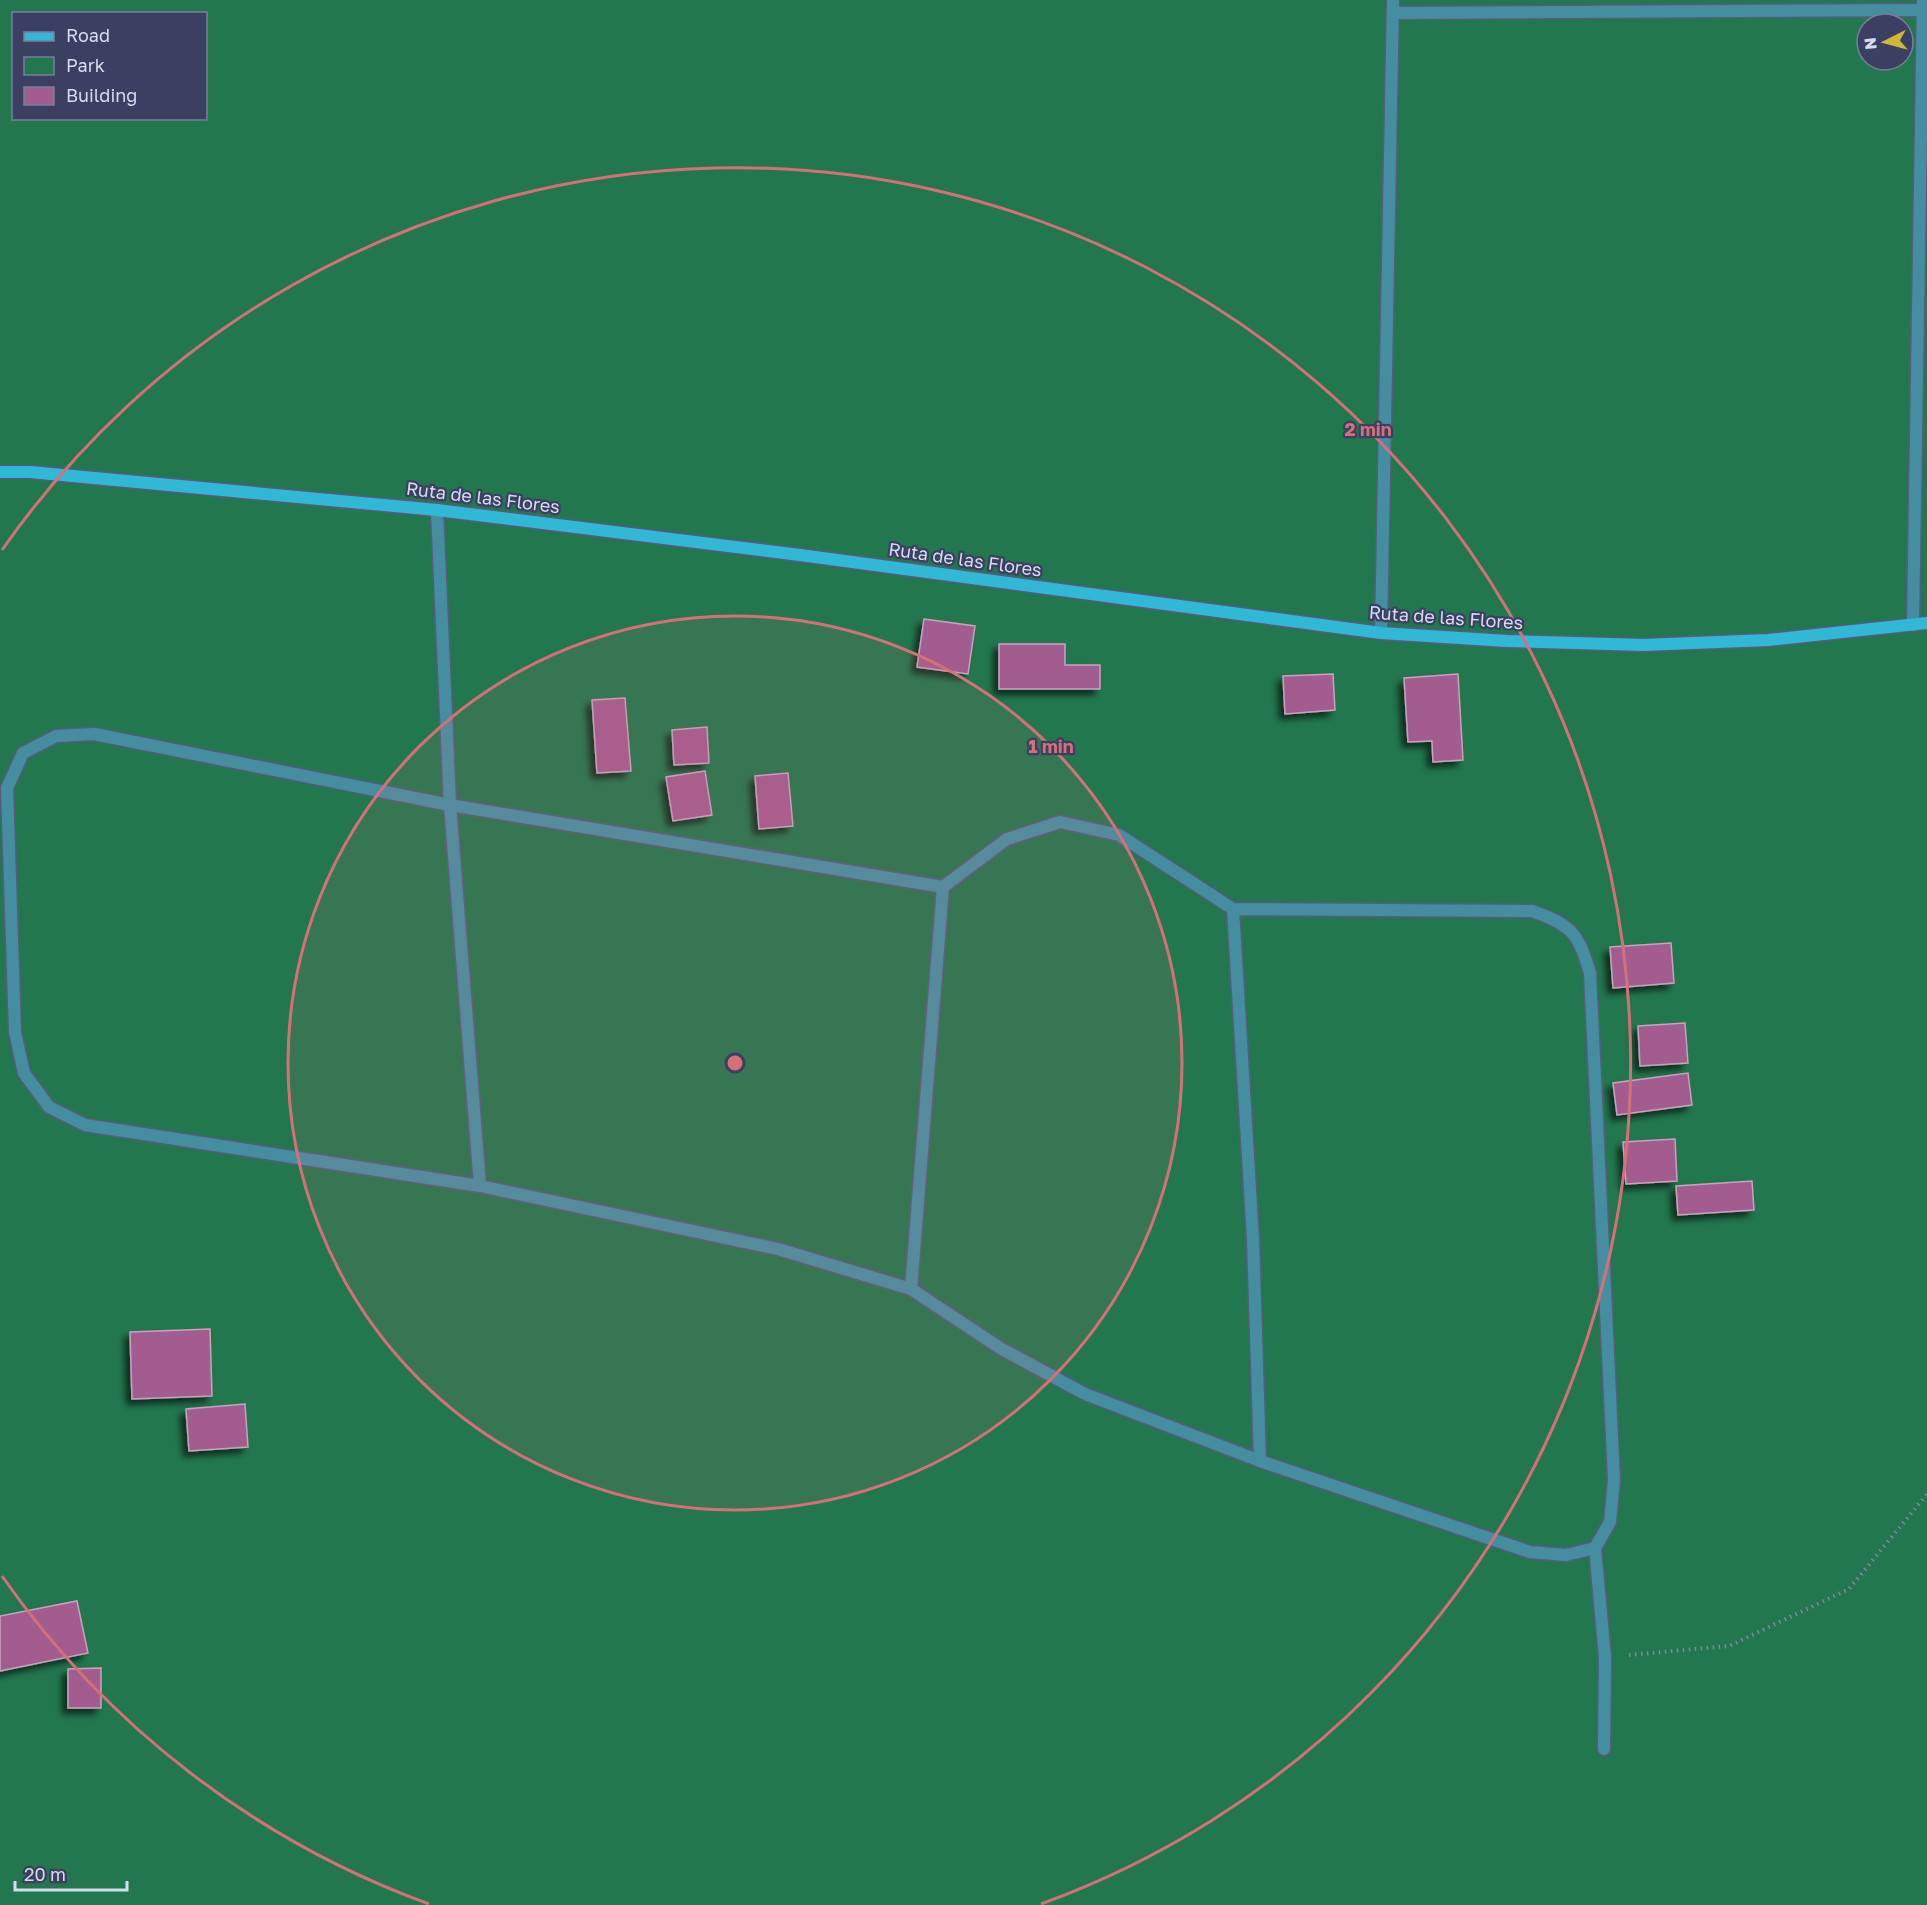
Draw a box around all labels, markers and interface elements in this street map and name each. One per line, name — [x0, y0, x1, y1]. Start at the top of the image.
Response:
legend — [12, 12, 207, 120]
north arrow — [1855, 12, 1915, 72]
text: Road — [66, 24, 110, 46]
text: N — [1860, 36, 1881, 51]
text: Park — [66, 54, 105, 76]
text: Building — [66, 84, 137, 106]
text: 2 min — [1344, 418, 1392, 440]
street label: Ruta de las Flores — [405, 477, 561, 517]
street label: Ruta de las Flores — [887, 537, 1043, 581]
street label: Ruta de las Flores — [1368, 601, 1524, 633]
text: 1 min — [1028, 735, 1074, 757]
centre of rings — [725, 1053, 745, 1073]
scale bar — [15, 1854, 128, 1892]
text: 20 m — [24, 1863, 66, 1885]

